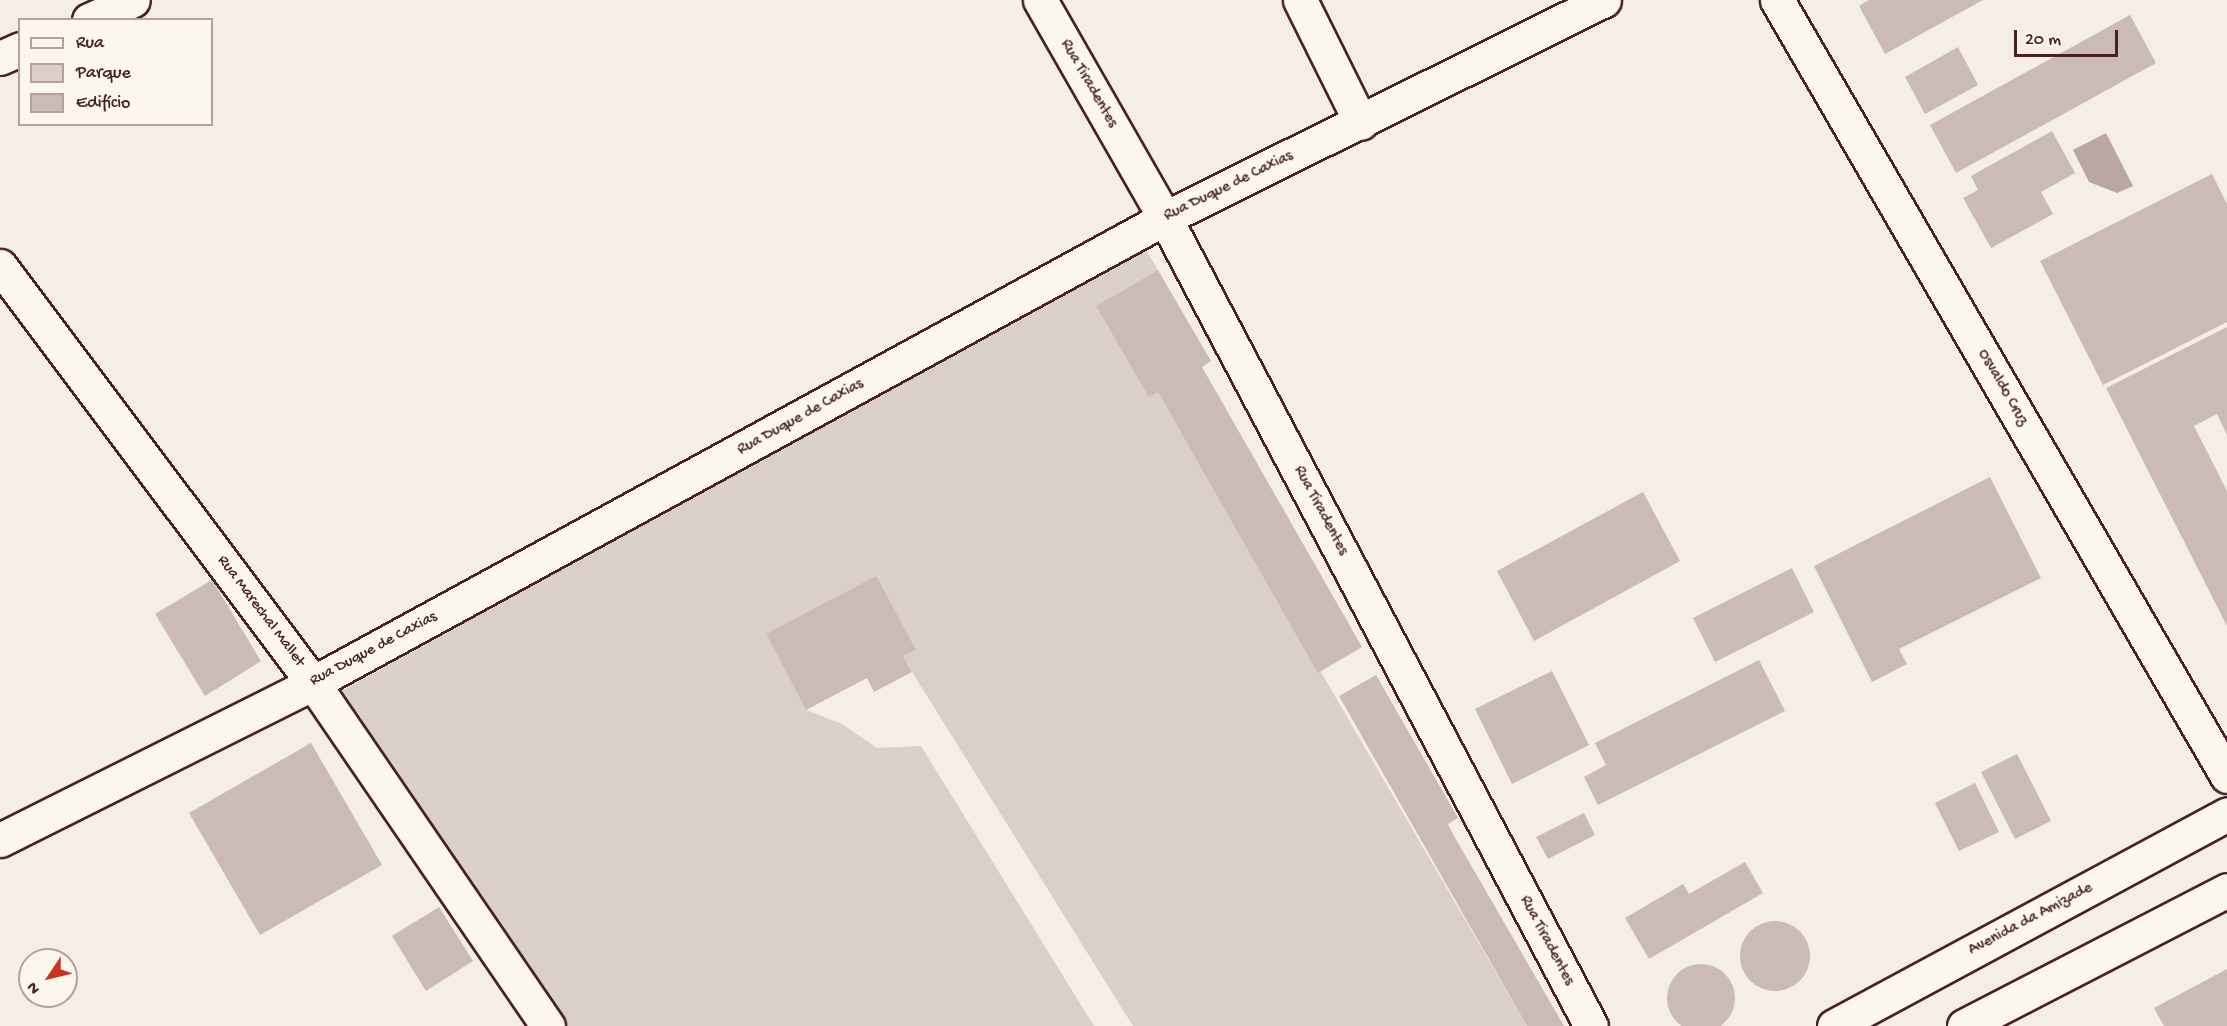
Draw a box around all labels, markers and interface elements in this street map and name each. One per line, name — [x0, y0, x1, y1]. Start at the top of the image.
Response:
legend — [18, 18, 213, 126]
scale bar — [2017, 18, 2120, 56]
text: 20 m — [2025, 30, 2061, 51]
text: Rua — [76, 33, 104, 54]
street label: Rua Tiradentes — [1055, 36, 1121, 132]
text: Parque — [76, 63, 131, 84]
text: Edifício — [76, 93, 130, 114]
street label: Rua Duque de Caxias — [1161, 147, 1297, 227]
street label: Osvaldo Cruz — [1972, 346, 2032, 430]
street label: Rua Duque de Caxias — [735, 375, 867, 461]
street label: Rua Tiradentes — [1288, 463, 1352, 559]
street label: Rua Marechal Mallet — [212, 553, 308, 671]
street label: Rua Duque de Caxias — [307, 608, 441, 692]
street label: Avenida da Amizade — [1966, 879, 2096, 961]
street label: Rua Tiradentes — [1514, 893, 1578, 989]
north arrow — [18, 948, 78, 1008]
text: N — [24, 978, 45, 997]

